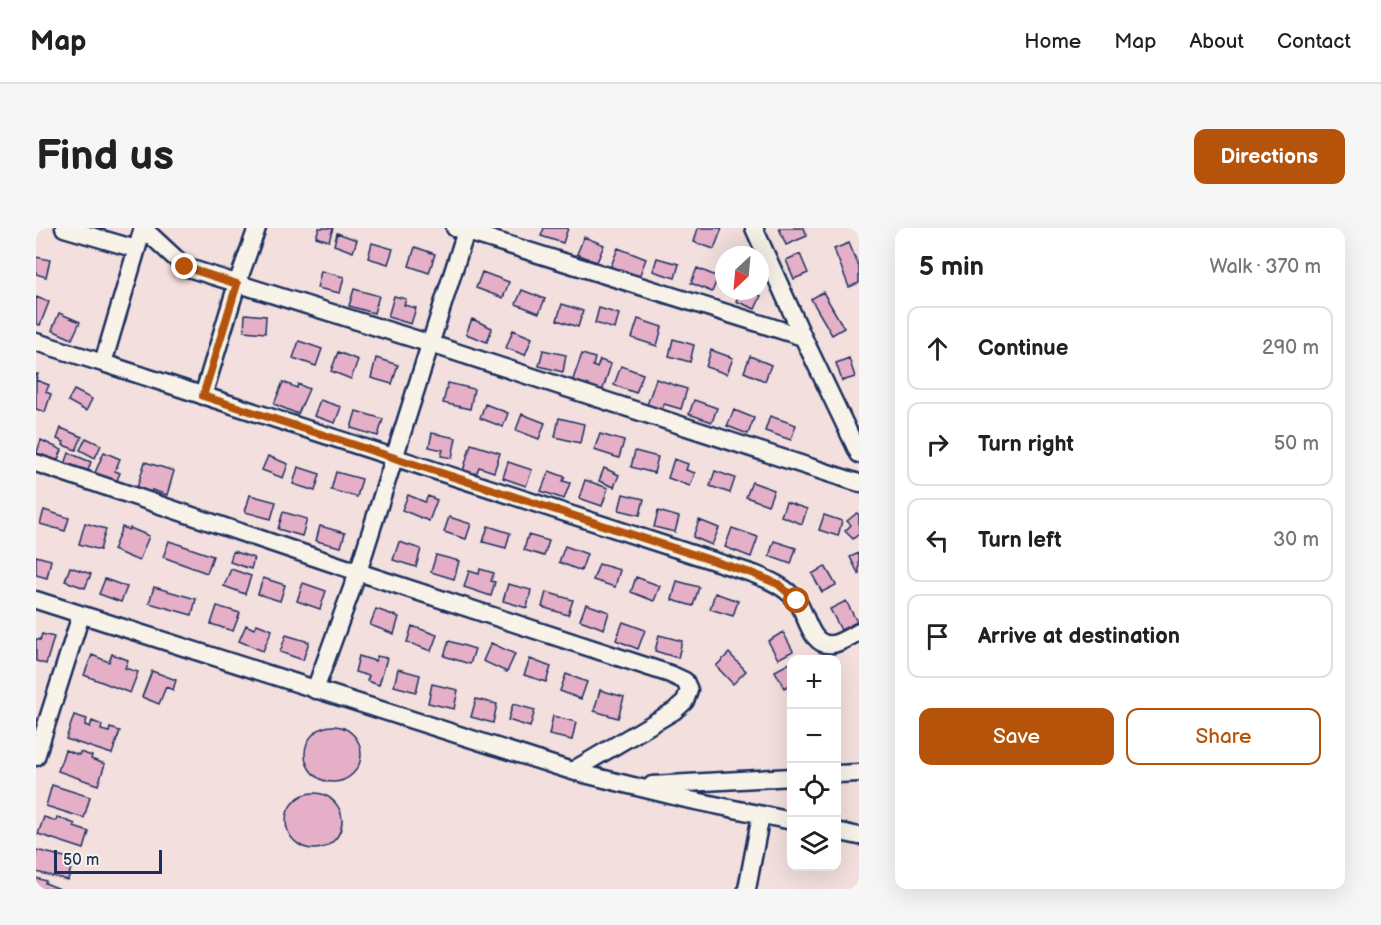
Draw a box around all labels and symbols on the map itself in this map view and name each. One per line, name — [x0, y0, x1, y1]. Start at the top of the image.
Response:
north arrow — [715, 246, 769, 300]
route end — [171, 253, 197, 279]
route start — [783, 587, 809, 613]
scale bar — [54, 847, 162, 874]

